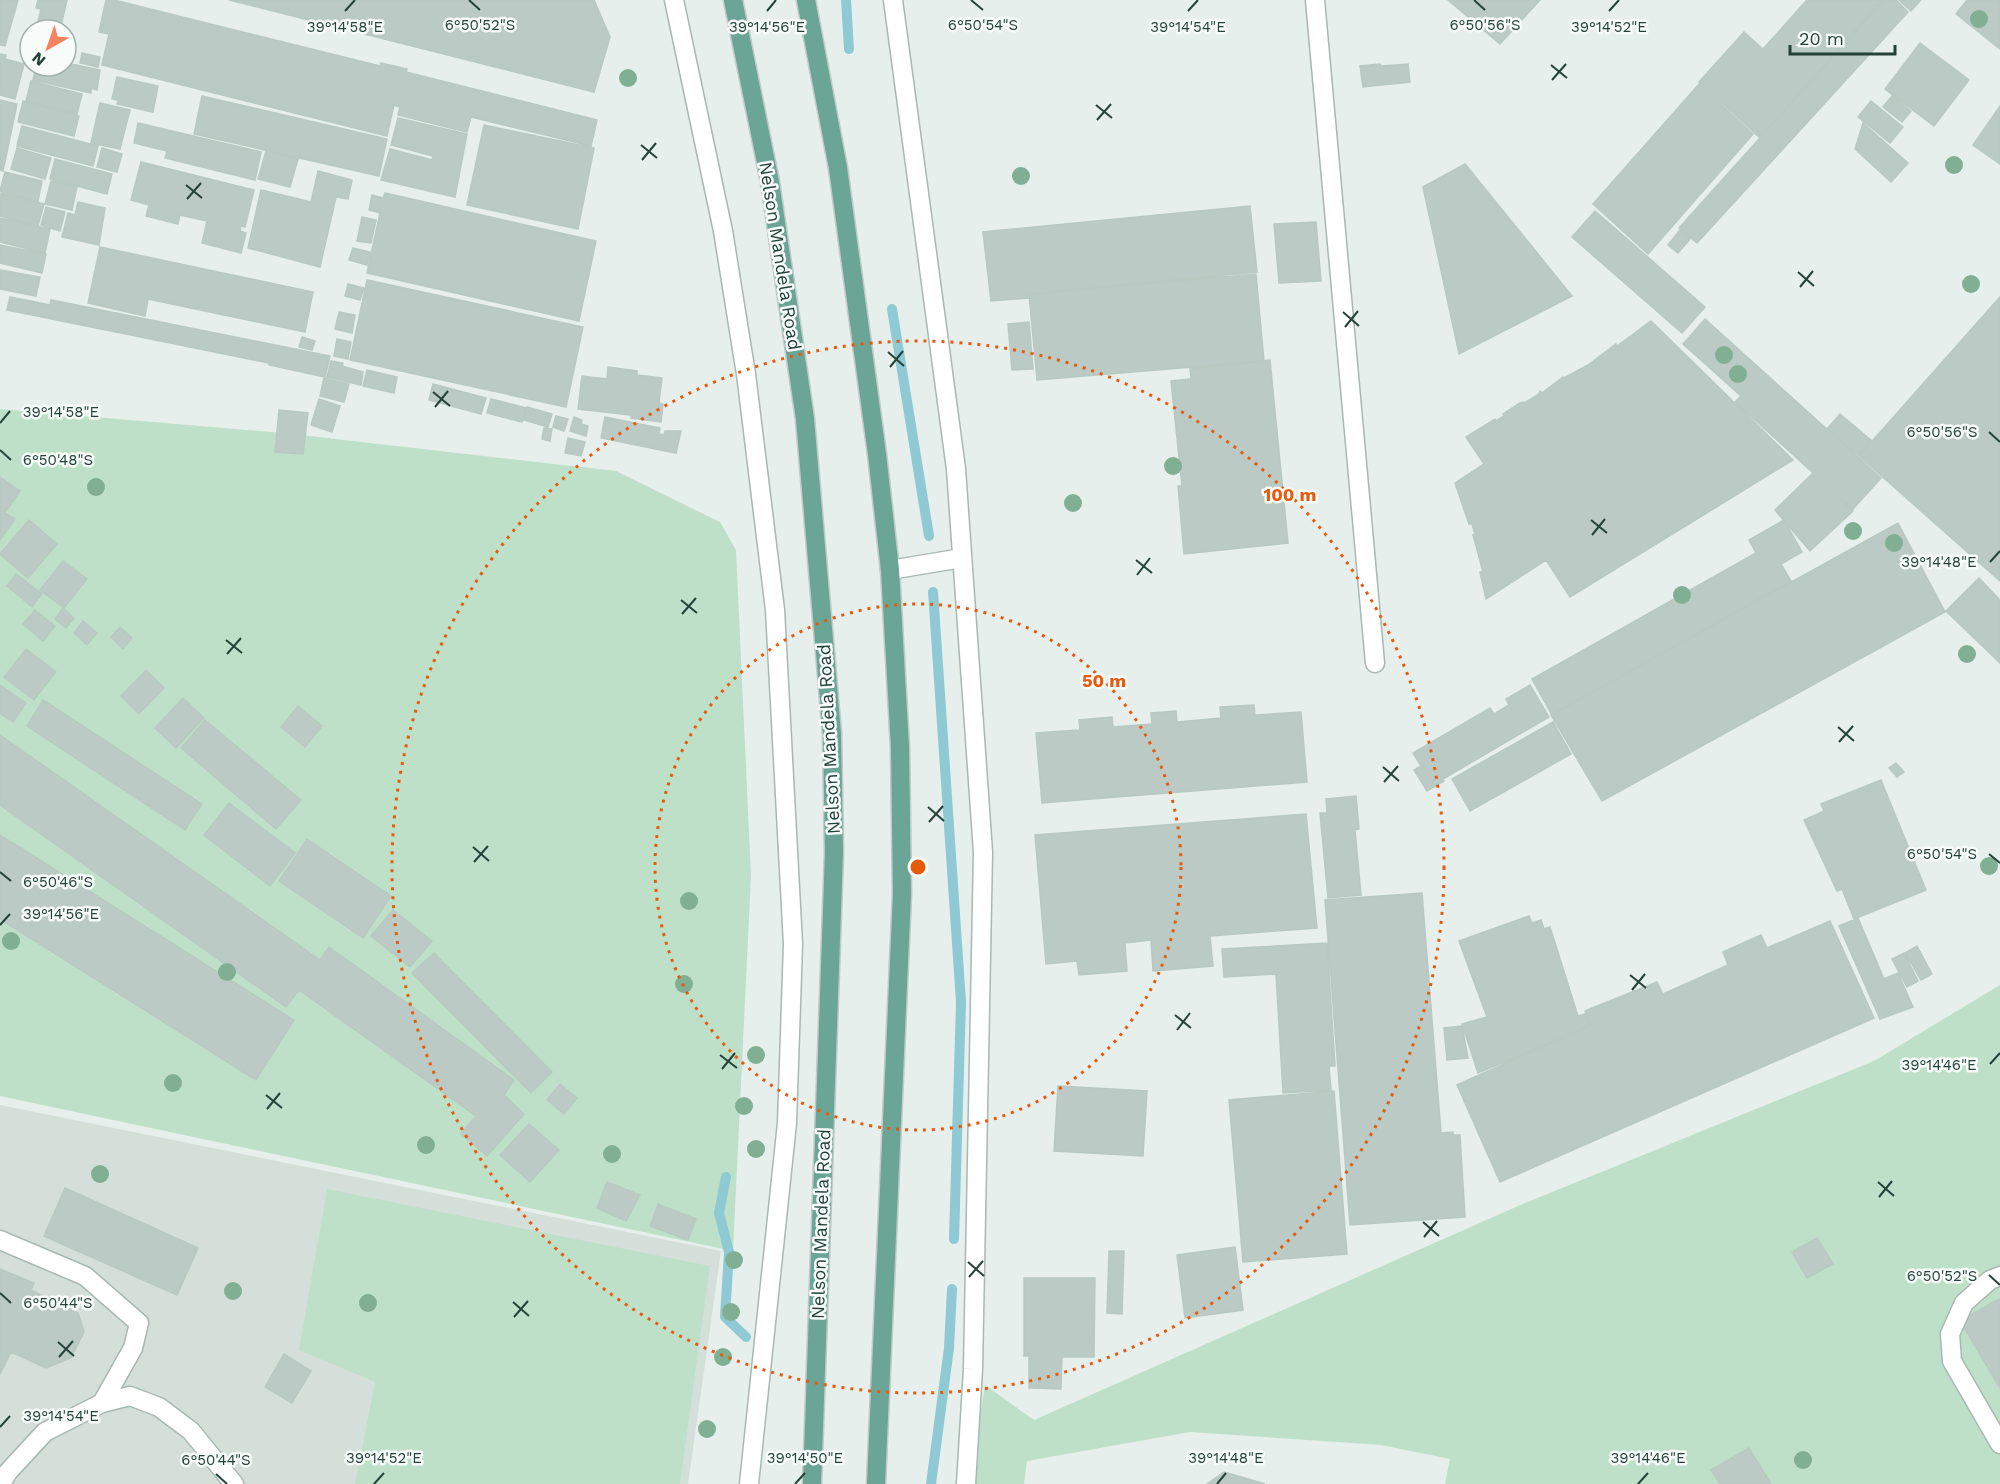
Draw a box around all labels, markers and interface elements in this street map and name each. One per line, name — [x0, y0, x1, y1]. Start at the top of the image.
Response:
text: 6°50'52"S — [445, 16, 515, 34]
text: 6°50'54"S — [948, 16, 1018, 34]
text: 6°50'56"S — [1449, 16, 1521, 34]
north arrow — [18, 18, 78, 78]
text: 39°14'58"E — [307, 18, 383, 36]
text: 39°14'56"E — [729, 18, 805, 36]
text: 39°14'54"E — [1150, 18, 1226, 36]
text: 39°14'52"E — [1571, 18, 1647, 36]
scale bar — [1790, 18, 1895, 56]
text: 20 m — [1799, 28, 1844, 49]
text: N — [28, 48, 49, 70]
street label: Nelson Mandela Road — [755, 160, 806, 351]
text: 39°14'58"E — [23, 403, 99, 421]
text: 6°50'56"S — [1906, 423, 1978, 441]
text: 6°50'48"S — [23, 451, 93, 469]
text: 100 m — [1263, 484, 1317, 505]
text: 39°14'48"E — [1901, 553, 1977, 571]
street label: Nelson Mandela Road — [813, 644, 844, 835]
text: 50 m — [1082, 670, 1126, 691]
text: 6°50'54"S — [1907, 845, 1977, 863]
centre of rings — [908, 857, 928, 877]
text: 6°50'46"S — [23, 873, 93, 891]
text: 39°14'56"E — [23, 905, 99, 923]
text: 39°14'46"E — [1901, 1056, 1977, 1074]
street label: Nelson Mandela Road — [807, 1129, 834, 1319]
text: 6°50'52"S — [1907, 1267, 1977, 1285]
text: 6°50'44"S — [23, 1294, 93, 1312]
text: 39°14'54"E — [23, 1407, 99, 1425]
text: 39°14'52"E — [346, 1449, 422, 1467]
text: 39°14'50"E — [767, 1449, 843, 1467]
text: 39°14'48"E — [1188, 1449, 1264, 1467]
text: 39°14'46"E — [1610, 1449, 1686, 1467]
text: 6°50'44"S — [181, 1451, 251, 1469]

